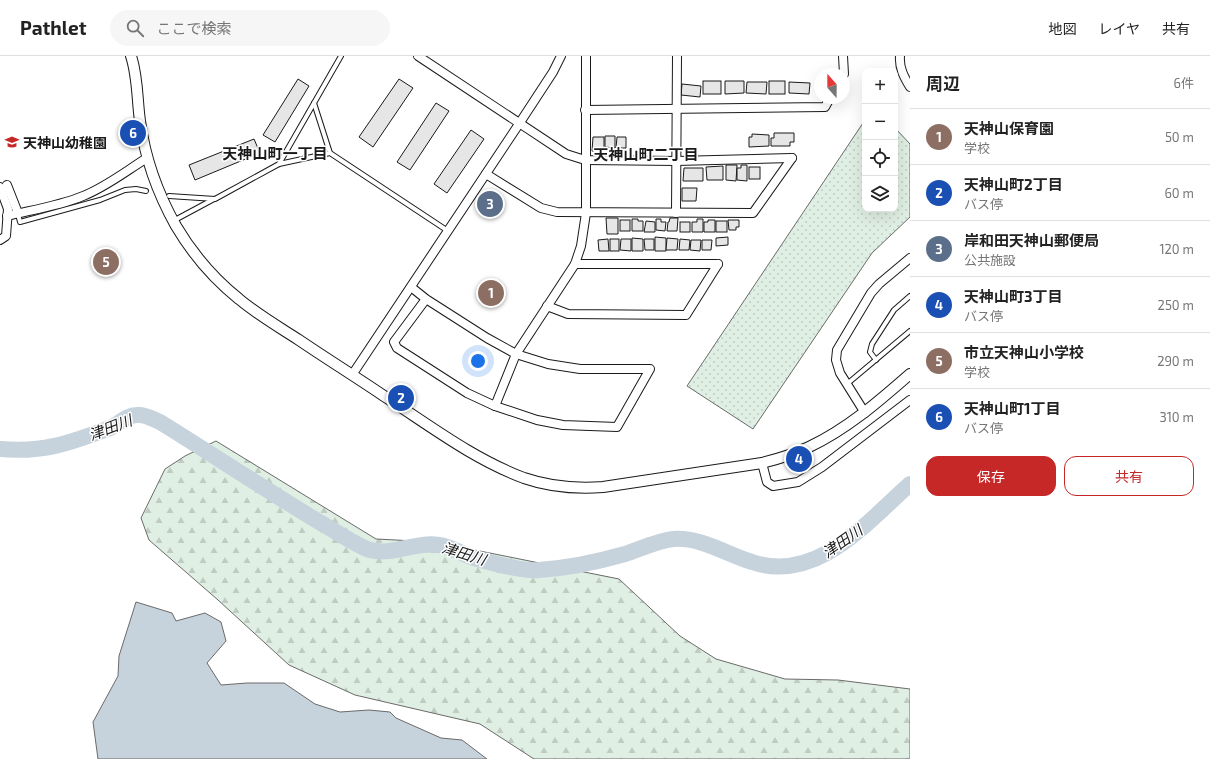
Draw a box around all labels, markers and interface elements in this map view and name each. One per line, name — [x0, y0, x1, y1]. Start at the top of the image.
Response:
search box — [110, 10, 390, 46]
text: Pathlet — [20, 16, 86, 39]
icon: search — [124, 17, 146, 39]
text: ここで検索 — [156, 19, 231, 37]
text: 地図 — [1048, 20, 1076, 37]
text: レイヤ — [1098, 20, 1140, 37]
text: 共有 — [1162, 20, 1190, 37]
north arrow — [814, 68, 850, 104]
map controls — [862, 68, 898, 212]
button: + — [862, 68, 898, 104]
text: 周辺 — [926, 73, 960, 93]
text: 6件 — [1174, 75, 1194, 91]
button: − — [862, 104, 898, 140]
pin: 6 — [120, 118, 146, 148]
text: 天神山保育園 — [964, 119, 1054, 137]
text: 1 — [936, 129, 942, 145]
text: 50 m — [1165, 129, 1194, 145]
school or university icon: 天神山幼稚園 — [4, 134, 20, 150]
place label: 天神山幼稚園 — [23, 134, 107, 151]
button: locate — [862, 140, 898, 176]
text: 学校 — [964, 140, 990, 156]
district label: 天神山町一丁目 — [222, 144, 328, 162]
district label: 天神山町二丁目 — [593, 145, 699, 163]
text: 天神山町2丁目 — [964, 175, 1063, 193]
button: layers — [862, 176, 898, 212]
text: 2 — [935, 185, 943, 201]
text: 60 m — [1164, 185, 1194, 201]
pin: 3 — [477, 189, 503, 219]
text: バス停 — [964, 196, 1003, 212]
text: 岸和田天神山郵便局 — [964, 231, 1099, 249]
text: 3 — [935, 241, 943, 257]
text: 120 m — [1159, 241, 1194, 257]
pin: 5 — [93, 247, 119, 277]
text: 公共施設 — [964, 252, 1016, 268]
pin: 1 — [478, 278, 504, 308]
text: 天神山町3丁目 — [964, 287, 1063, 305]
text: 4 — [935, 297, 943, 313]
text: 250 m — [1158, 297, 1194, 313]
text: バス停 — [964, 308, 1003, 324]
text: 市立天神山小学校 — [964, 343, 1084, 361]
your location — [468, 351, 488, 371]
text: 5 — [935, 353, 943, 369]
text: 290 m — [1157, 353, 1194, 369]
text: 学校 — [964, 364, 990, 380]
pin: 2 — [388, 383, 414, 413]
text: 天神山町1丁目 — [964, 399, 1060, 417]
text: 6 — [935, 409, 943, 425]
text: 310 m — [1159, 409, 1194, 425]
water label: 津田川 — [86, 410, 136, 443]
text: バス停 — [964, 420, 1003, 436]
pin: 4 — [786, 444, 812, 474]
button: 保存 — [926, 456, 1056, 496]
button: 共有 — [1064, 456, 1194, 496]
water label: 津田川 — [818, 520, 867, 561]
water label: 津田川 — [440, 538, 490, 569]

